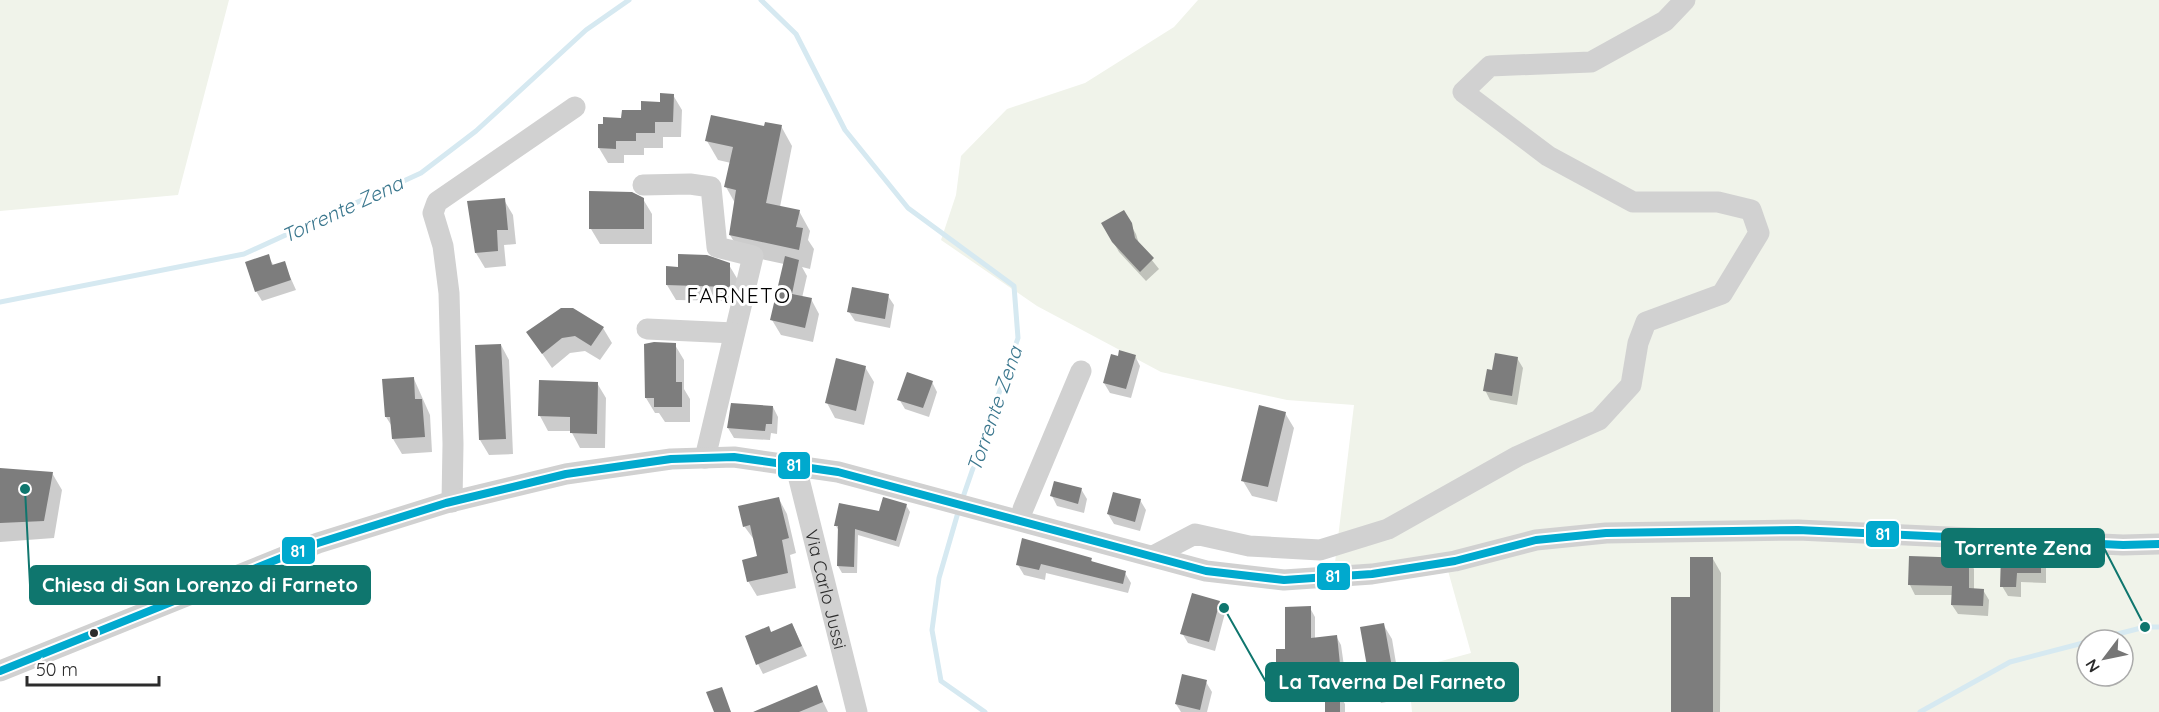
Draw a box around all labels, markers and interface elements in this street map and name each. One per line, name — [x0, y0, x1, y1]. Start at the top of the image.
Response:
water label: Torrente Zena — [277, 169, 408, 248]
district label: FARNETO — [687, 282, 791, 308]
water label: Torrente Zena — [961, 341, 1028, 475]
line badge: 81 — [777, 451, 811, 480]
text: 81 — [787, 455, 802, 475]
line badge: 81 — [1865, 520, 1900, 548]
text: 81 — [1876, 524, 1891, 544]
street label: Via Carlo Jussi — [800, 527, 852, 651]
callout: Torrente Zena — [1942, 529, 2104, 567]
text: Torrente Zena — [1954, 535, 2092, 560]
line badge: 81 — [281, 536, 316, 565]
text: 81 — [291, 541, 306, 561]
line badge: 81 — [1316, 562, 1351, 591]
callout: Chiesa di San Lorenzo di Farneto — [30, 566, 370, 604]
text: 81 — [1326, 566, 1341, 586]
text: Chiesa di San Lorenzo di Farneto — [42, 572, 358, 597]
unlabelled marker — [88, 627, 100, 639]
north arrow — [2075, 628, 2135, 688]
scale bar — [27, 649, 159, 687]
text: N — [2081, 656, 2104, 676]
text: 50 m — [36, 658, 78, 681]
callout: La Taverna Del Farneto — [1266, 663, 1518, 701]
text: La Taverna Del Farneto — [1278, 669, 1506, 694]

